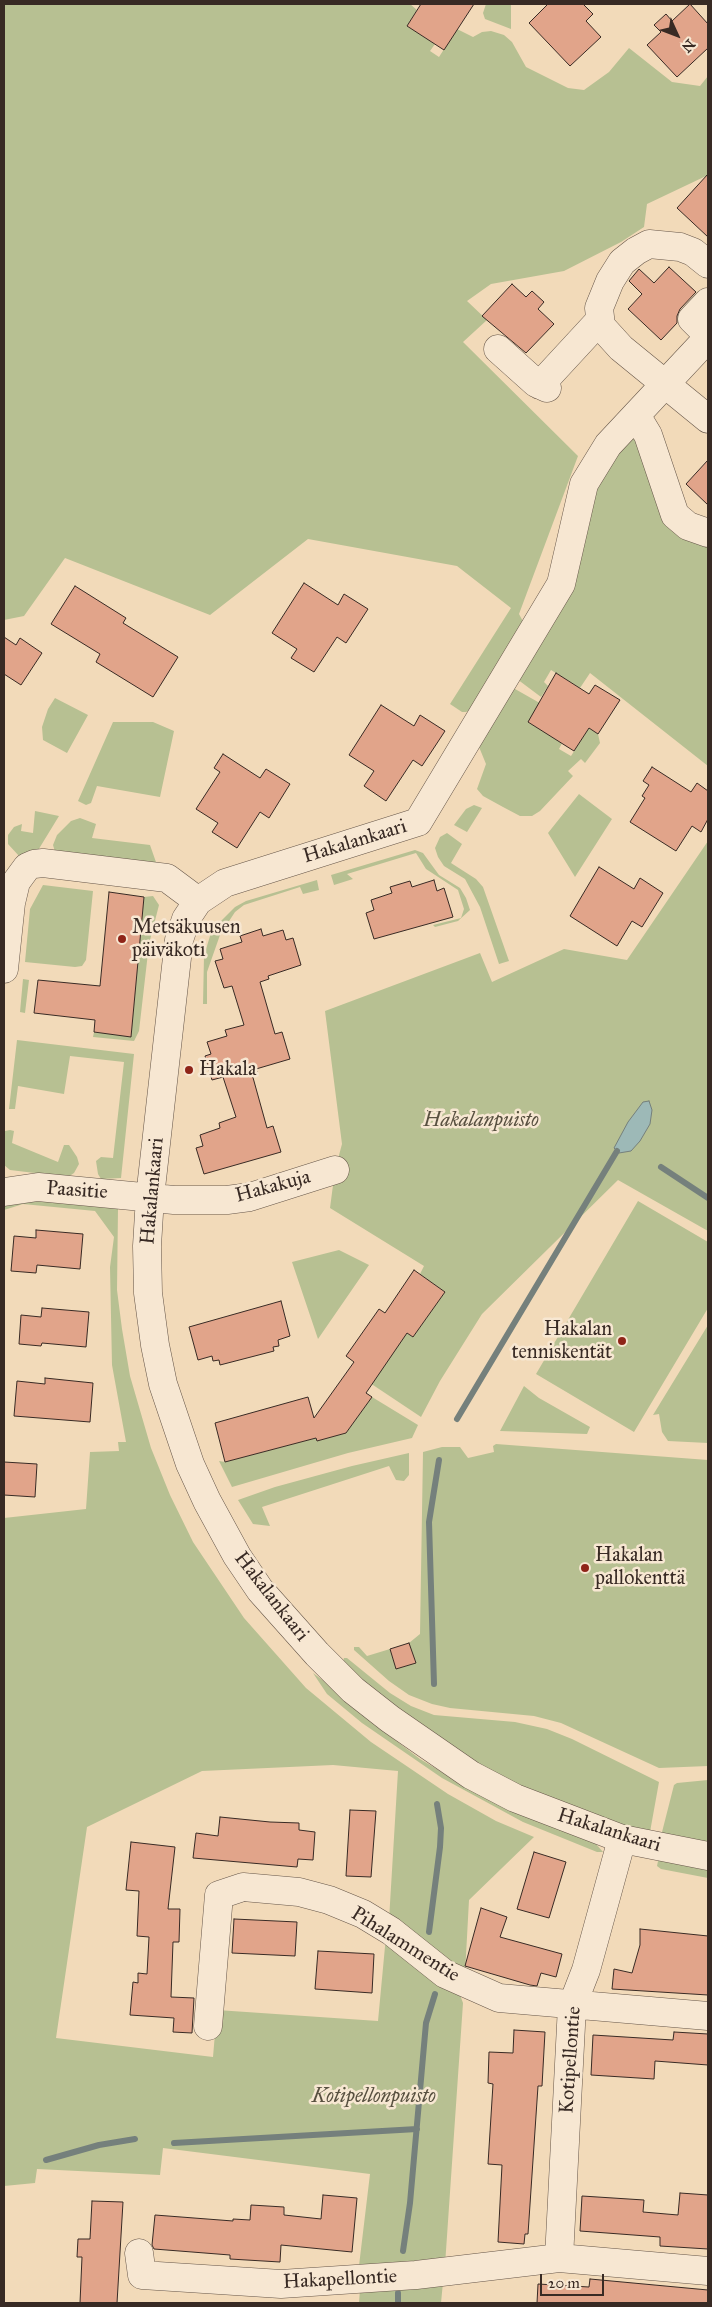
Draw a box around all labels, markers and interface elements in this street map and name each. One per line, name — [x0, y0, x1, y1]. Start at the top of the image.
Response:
north arrow — [652, 10, 702, 60]
text: N — [678, 35, 699, 56]
street label: Hakalankaari — [300, 815, 410, 869]
place label: Metsäkuusen päiväkoti — [132, 916, 241, 963]
marker: Metsäkuusen päiväkoti — [116, 933, 128, 945]
place label: Hakala — [199, 1058, 256, 1082]
marker: Hakala — [183, 1064, 195, 1076]
park label: Hakalanpuisto — [423, 1109, 539, 1133]
street label: Hakalankaari — [136, 1136, 170, 1246]
street label: Hakakuja — [233, 1165, 313, 1209]
street label: Paasitie — [45, 1177, 109, 1205]
place label: Hakalan tenniskentät — [511, 1318, 612, 1365]
marker: Hakalan tenniskentät — [616, 1335, 628, 1347]
place label: Hakalan pallokenttä — [595, 1544, 685, 1591]
street label: Hakalankaari — [229, 1547, 313, 1647]
marker: Hakalan pallokenttä — [579, 1562, 591, 1574]
street label: Hakalankaari — [554, 1804, 664, 1858]
street label: Pihalammentie — [346, 1902, 464, 1988]
street label: Kotipellontie — [555, 2006, 587, 2114]
park label: Kotipellonpuisto — [312, 2085, 436, 2109]
scale bar — [542, 2264, 606, 2296]
street label: Hakapellontie — [282, 2265, 398, 2295]
text: 20 m — [548, 2274, 580, 2292]

